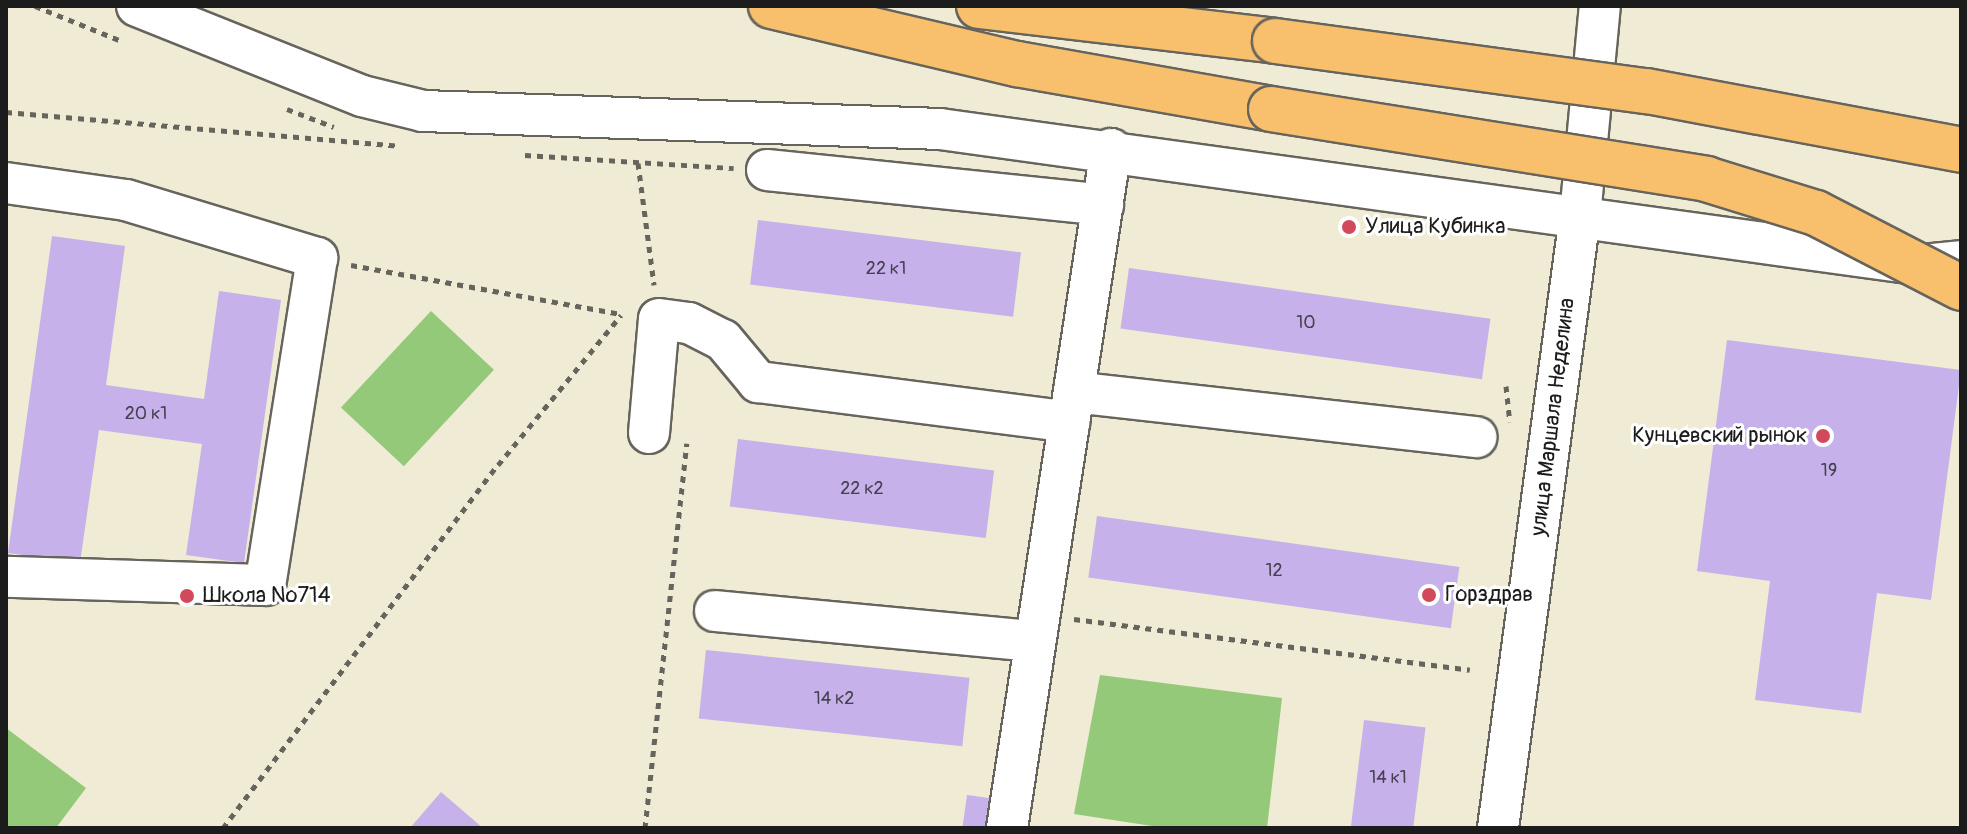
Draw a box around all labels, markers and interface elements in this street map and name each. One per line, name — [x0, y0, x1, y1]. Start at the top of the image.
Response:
place label: Улица Кубинка — [1365, 214, 1505, 240]
marker: Улица Кубинка — [1340, 218, 1358, 236]
house number: 22 к1 — [866, 258, 906, 280]
street label: улица Маршала Неделина — [1525, 296, 1581, 538]
house number: 10 — [1296, 312, 1316, 334]
house number: 20 к1 — [125, 403, 167, 425]
place label: Кунцевский рынок — [1632, 423, 1807, 449]
marker: Кунцевский рынок — [1814, 427, 1832, 445]
house number: 19 — [1821, 460, 1837, 482]
house number: 22 к2 — [840, 478, 884, 500]
house number: 12 — [1265, 560, 1283, 582]
place label: Горздрав — [1445, 582, 1533, 608]
place label: Школа №714 — [203, 583, 330, 609]
marker: Горздрав — [1420, 586, 1438, 604]
marker: Школа №714 — [178, 587, 196, 605]
house number: 14 к2 — [814, 688, 854, 710]
house number: 14 к1 — [1369, 767, 1407, 789]

